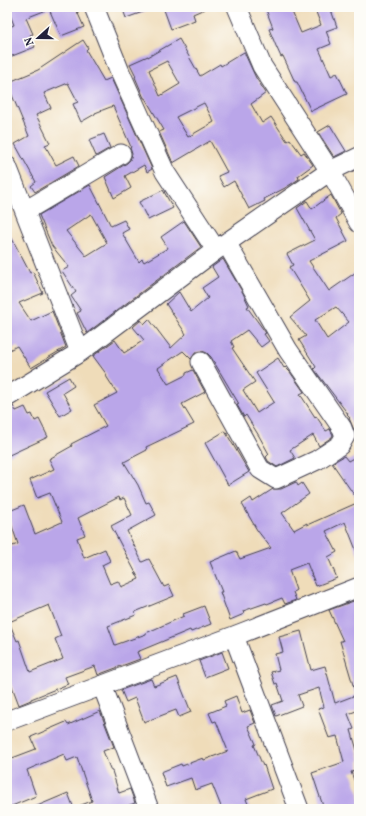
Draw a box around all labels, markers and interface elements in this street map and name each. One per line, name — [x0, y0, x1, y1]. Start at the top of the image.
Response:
north arrow — [18, 18, 58, 58]
text: N — [22, 35, 38, 47]

